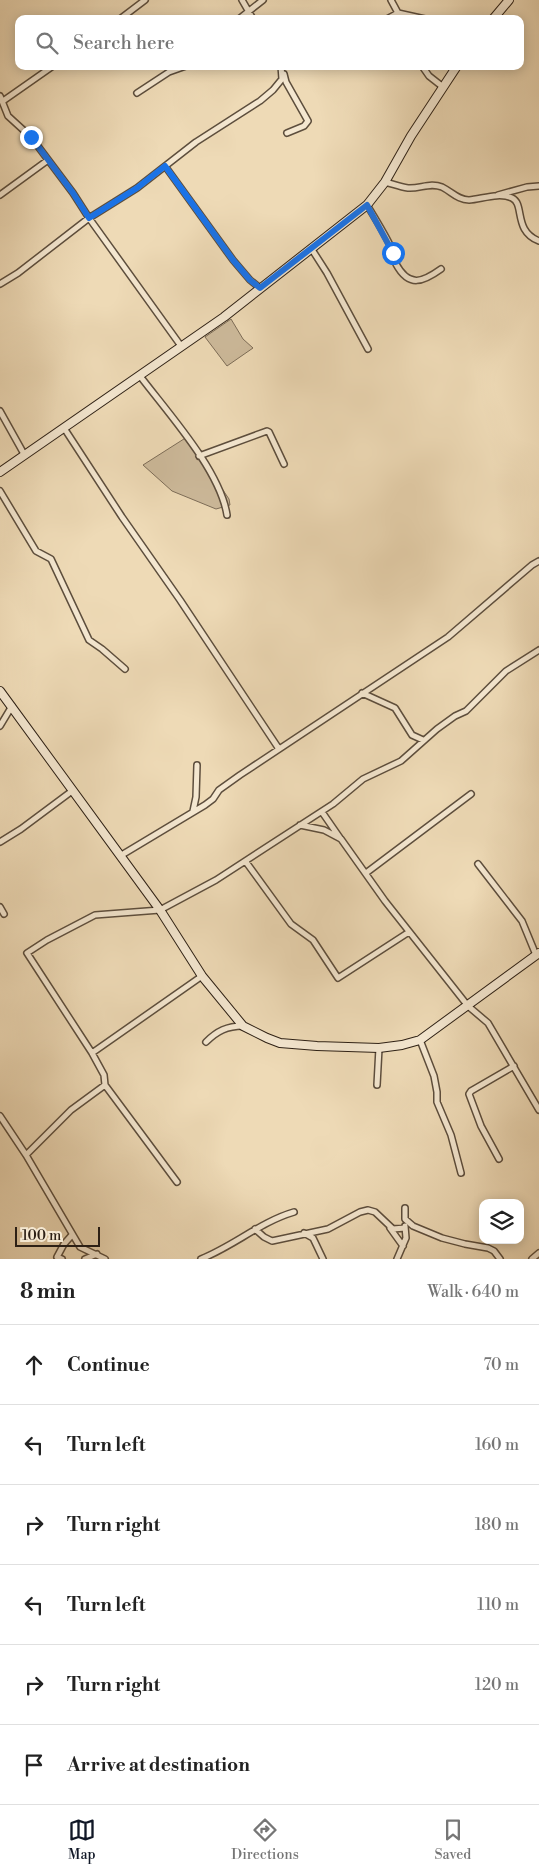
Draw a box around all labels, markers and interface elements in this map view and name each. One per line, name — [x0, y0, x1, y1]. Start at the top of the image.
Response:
search box — [15, 15, 524, 70]
icon: search — [33, 29, 61, 57]
text: Search here — [73, 31, 174, 55]
route end — [20, 126, 43, 149]
route start — [382, 242, 405, 265]
map controls — [479, 1199, 524, 1244]
button: layers — [479, 1199, 524, 1244]
scale bar — [15, 1224, 100, 1247]
text: 100 m — [22, 1227, 61, 1245]
text: 8 min — [20, 1279, 75, 1305]
text: Walk · 640 m — [428, 1282, 519, 1302]
icon: ahead — [20, 1351, 48, 1379]
text: Continue — [67, 1353, 150, 1377]
text: 70 m — [483, 1355, 519, 1375]
icon: left — [20, 1431, 48, 1459]
text: Turn left — [67, 1433, 146, 1457]
text: 160 m — [475, 1435, 519, 1455]
icon: right — [20, 1511, 48, 1539]
text: Turn right — [67, 1513, 160, 1537]
text: 180 m — [475, 1515, 519, 1535]
icon: left — [20, 1591, 48, 1619]
text: Turn left — [67, 1593, 146, 1617]
text: 110 m — [477, 1595, 519, 1615]
icon: right — [20, 1671, 48, 1699]
text: Turn right — [67, 1673, 160, 1697]
text: 120 m — [475, 1675, 519, 1695]
icon: arrive — [20, 1751, 48, 1779]
text: Arrive at destination — [67, 1753, 250, 1777]
tab: Map — [68, 1816, 96, 1864]
tab: Directions — [231, 1816, 299, 1864]
tab: Saved — [434, 1816, 471, 1864]

